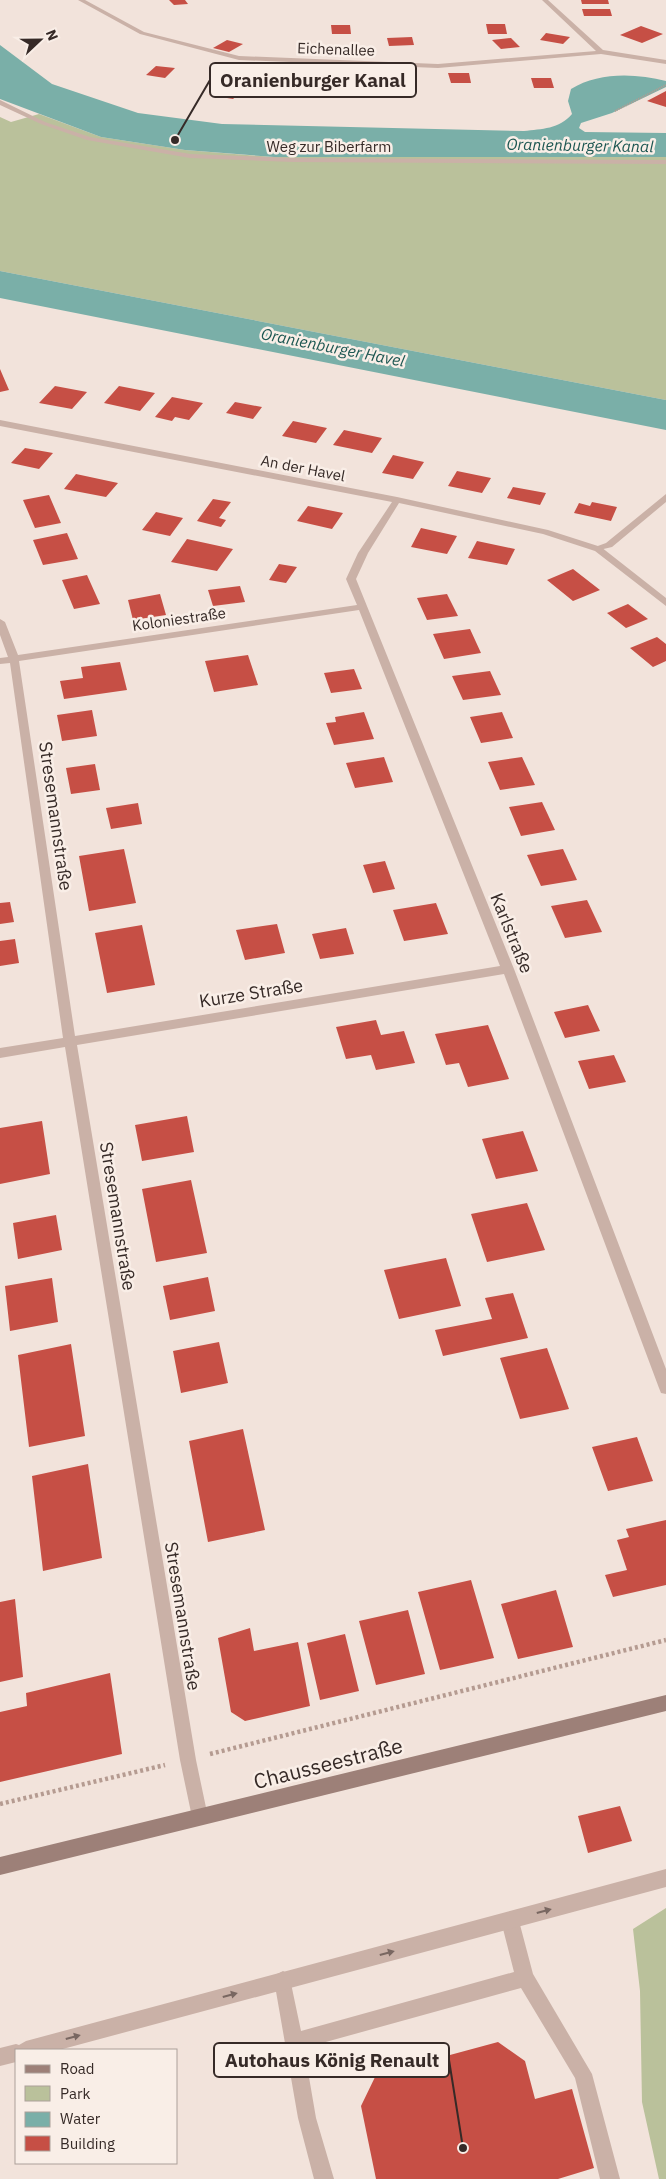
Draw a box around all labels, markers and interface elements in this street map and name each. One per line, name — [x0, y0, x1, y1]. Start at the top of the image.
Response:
north arrow — [15, 15, 65, 65]
text: N — [42, 27, 62, 43]
street label: Eichenallee — [297, 38, 375, 60]
callout: Oranienburger Kanal — [210, 63, 416, 97]
text: Oranienburger Kanal — [220, 68, 406, 92]
water label: Oranienburger Kanal — [506, 134, 654, 156]
street label: Weg zur Biberfarm — [267, 137, 391, 156]
water label: Oranienburger Havel — [259, 323, 407, 371]
street label: An der Havel — [259, 450, 347, 486]
street label: Koloniestraße — [131, 603, 227, 635]
street label: Stresemannstraße — [34, 740, 78, 892]
street label: Karlstraße — [485, 889, 539, 977]
street label: Kurze Straße — [198, 973, 305, 1013]
street label: Stresemannstraße — [95, 1140, 141, 1292]
street label: Stresemannstraße — [160, 1540, 206, 1692]
street label: Chausseestraße — [250, 1731, 406, 1795]
one-way arrow — [537, 1907, 552, 1915]
one-way arrow — [380, 1949, 395, 1957]
one-way arrow — [223, 1990, 238, 1998]
one-way arrow — [66, 2033, 81, 2041]
callout: Autohaus König Renault — [214, 2043, 449, 2077]
text: Autohaus König Renault — [225, 2048, 439, 2072]
legend — [15, 2049, 178, 2164]
text: Road — [60, 2059, 95, 2078]
text: Park — [60, 2084, 90, 2103]
text: Water — [60, 2109, 101, 2128]
text: Building — [60, 2134, 115, 2153]

